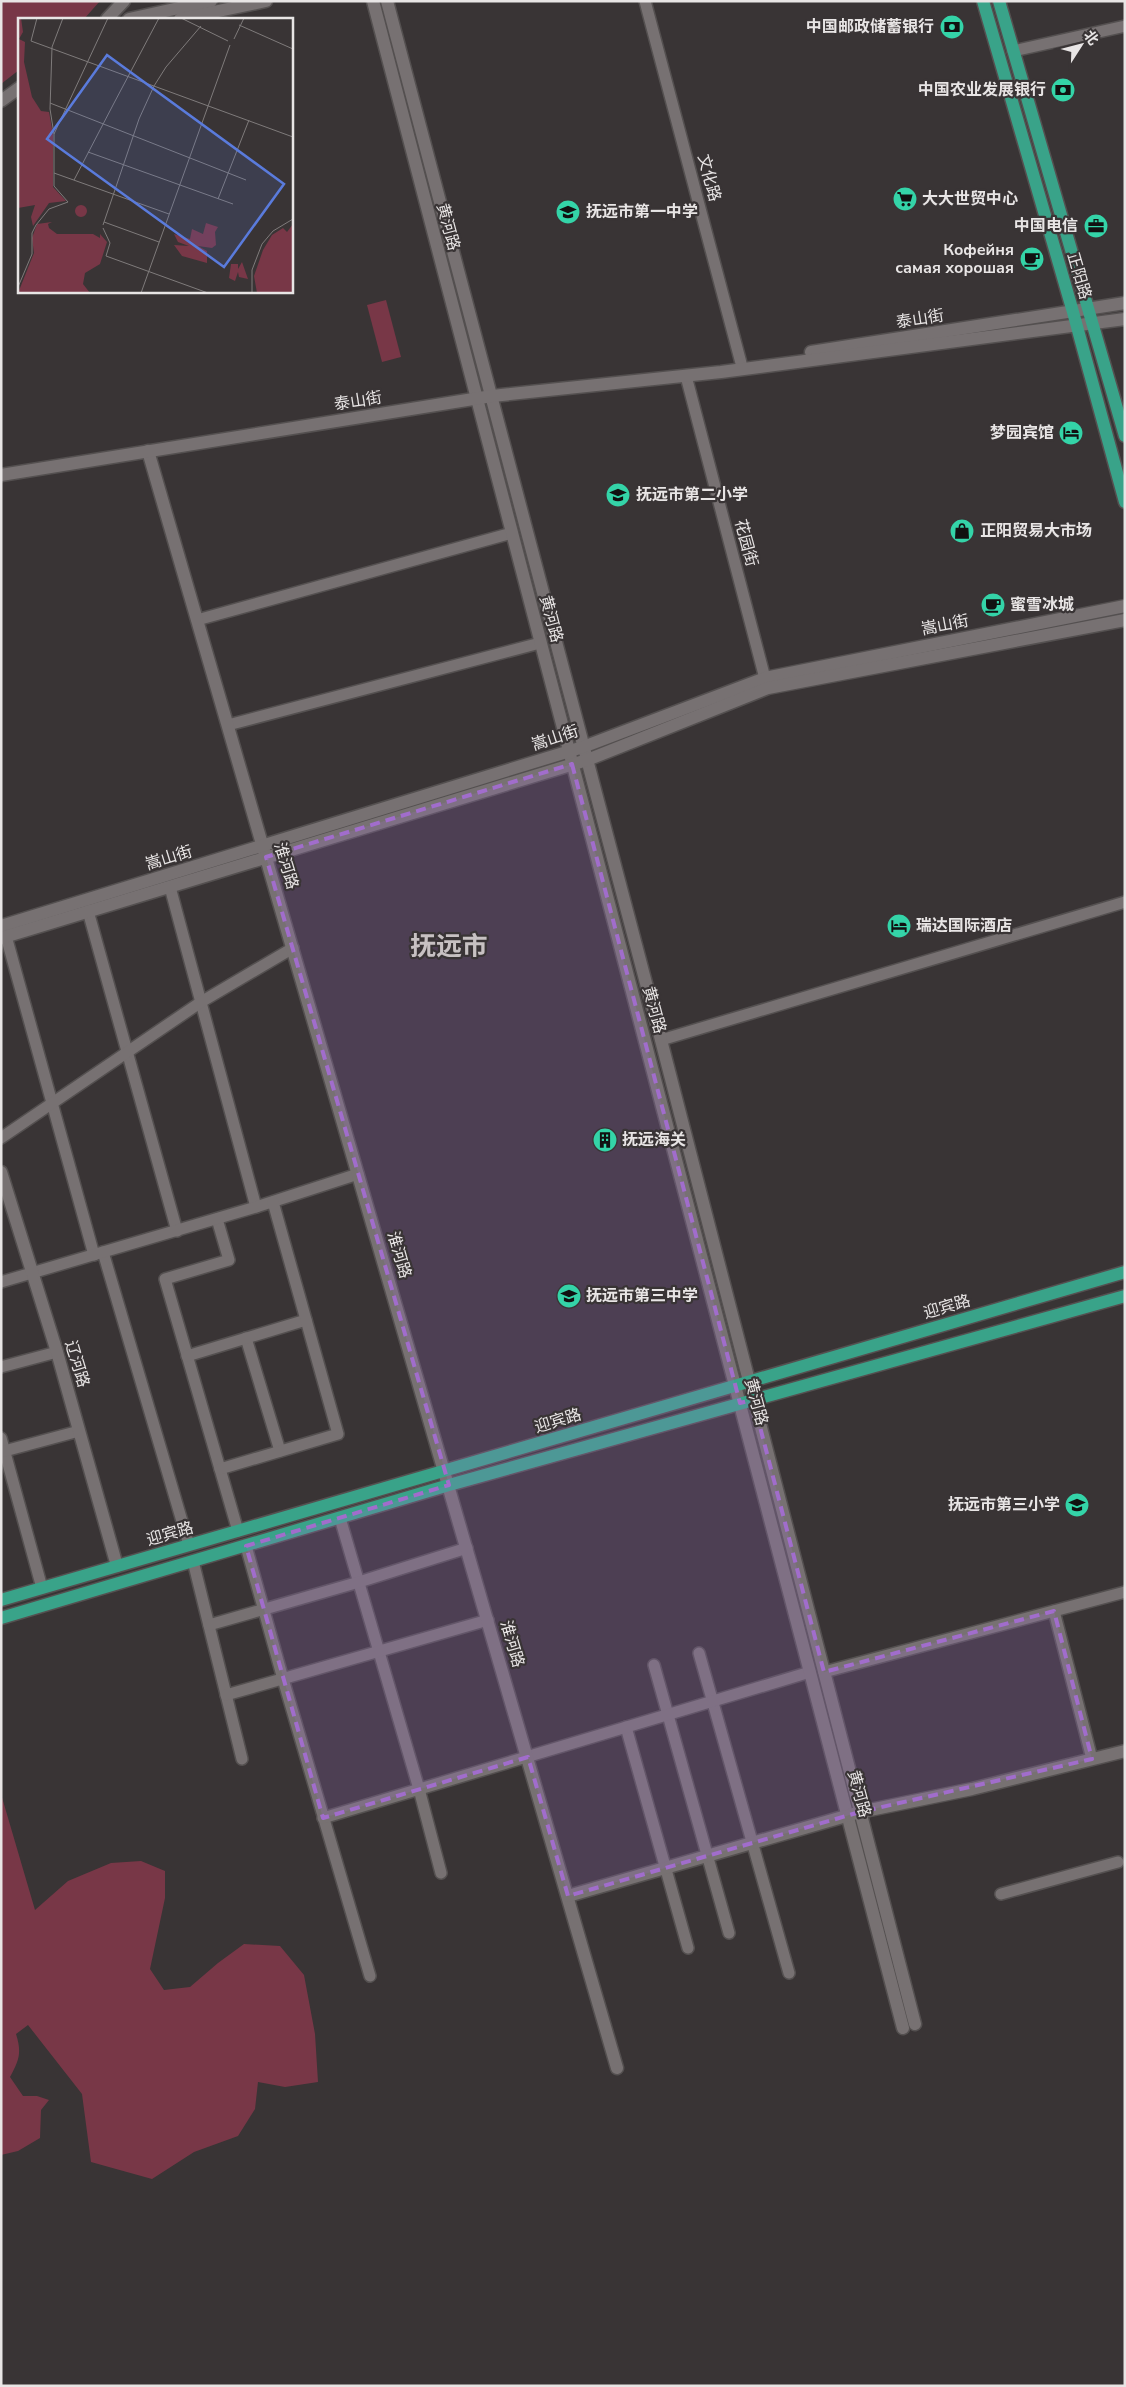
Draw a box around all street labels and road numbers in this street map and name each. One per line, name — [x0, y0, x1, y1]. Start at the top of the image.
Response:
street label: 文化路 — [692, 152, 726, 204]
street label: 黄河路 — [431, 201, 465, 253]
street label: 正阳路 — [1062, 250, 1096, 302]
street label: 泰山街 — [895, 304, 945, 334]
street label: 泰山街 — [333, 386, 383, 416]
street label: 花园街 — [729, 517, 763, 569]
street label: 黄河路 — [534, 593, 568, 645]
street label: 嵩山街 — [919, 610, 971, 640]
street label: 嵩山街 — [529, 720, 581, 756]
street label: 嵩山街 — [143, 840, 195, 876]
street label: 淮河路 — [268, 840, 304, 892]
street label: 黄河路 — [637, 984, 671, 1036]
street label: 淮河路 — [382, 1229, 416, 1281]
street label: 迎宾路 — [921, 1290, 973, 1324]
street label: 辽河路 — [59, 1338, 95, 1390]
street label: 黄河路 — [739, 1376, 773, 1428]
street label: 迎宾路 — [532, 1403, 584, 1439]
street label: 迎宾路 — [144, 1517, 196, 1551]
street label: 淮河路 — [495, 1618, 529, 1670]
street label: 黄河路 — [842, 1768, 876, 1820]

